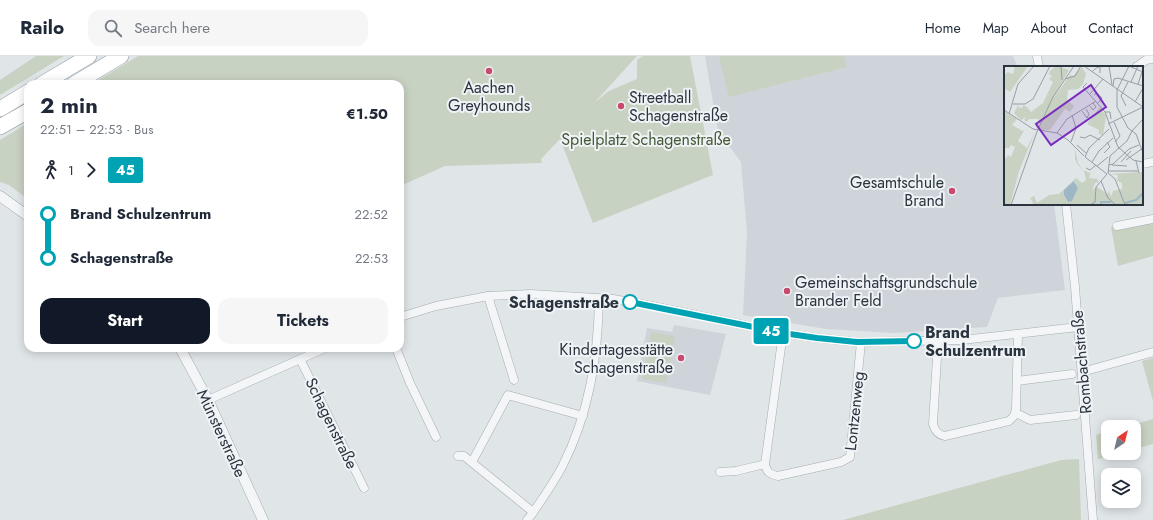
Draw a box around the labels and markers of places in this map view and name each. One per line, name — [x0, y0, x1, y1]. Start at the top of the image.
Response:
marker: Aachen Greyhounds — [484, 66, 494, 76]
place label: Aachen Greyhounds — [448, 76, 530, 117]
place label: Streetball Schagenstraße — [629, 86, 728, 127]
marker: Streetball Schagenstraße — [616, 101, 626, 111]
place label: Gesamtschule Brand — [850, 171, 944, 212]
marker: Gesamtschule Brand — [947, 186, 957, 196]
place label: Gemeinschaftsgrundschule Brander Feld — [795, 271, 977, 312]
marker: Gemeinschaftsgrundschule Brander Feld — [782, 286, 792, 296]
place label: Schagenstraße — [509, 291, 619, 314]
marker: Schagenstraße — [622, 294, 638, 310]
place label: Brand Schulzentrum — [925, 321, 1026, 362]
marker: Brand Schulzentrum — [906, 333, 922, 349]
place label: Kindertagesstätte Schagenstraße — [559, 338, 673, 379]
marker: Kindertagesstätte Schagenstraße — [676, 353, 686, 363]

